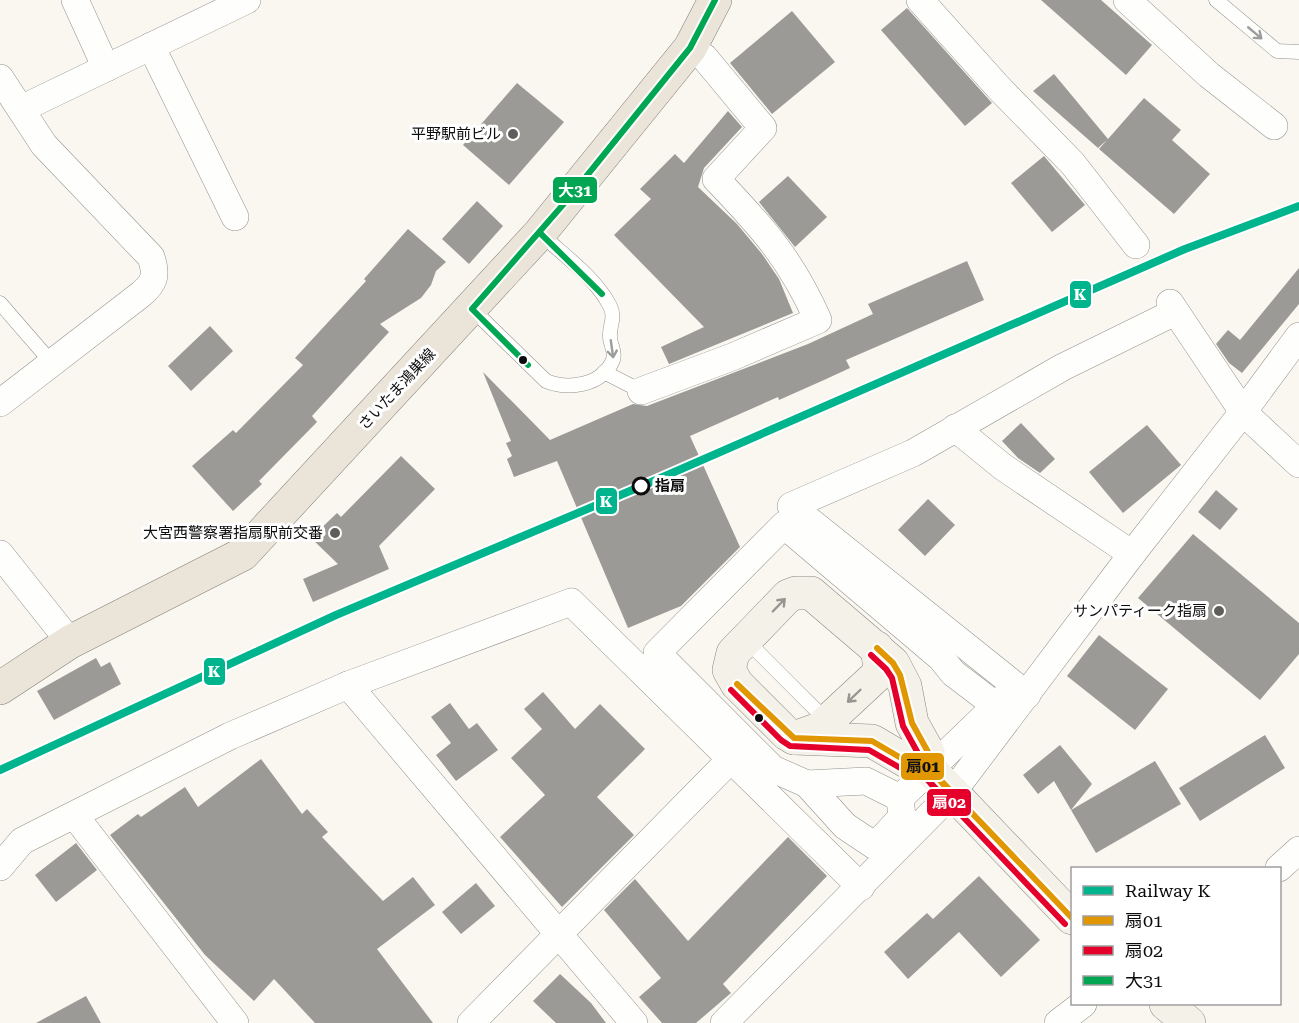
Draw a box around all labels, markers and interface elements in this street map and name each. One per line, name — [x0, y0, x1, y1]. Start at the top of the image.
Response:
one-way arrow — [1247, 26, 1262, 40]
place label: 平野駅前ビル — [411, 125, 501, 143]
marker: 平野駅前ビル — [506, 127, 520, 141]
line badge: 大31 — [552, 176, 598, 204]
text: 大31 — [558, 181, 592, 200]
line badge: K — [1069, 280, 1092, 309]
text: K — [1074, 285, 1087, 304]
one-way arrow — [606, 339, 617, 358]
street label: さいたま鴻巣線 — [355, 345, 439, 433]
unlabelled marker — [517, 354, 529, 366]
marker: 指扇 — [632, 477, 650, 495]
place label: 指扇 — [655, 477, 685, 495]
line badge: K — [595, 487, 618, 515]
text: K — [600, 492, 613, 511]
place label: 大宮西警察署指扇駅前交番 — [143, 524, 323, 542]
marker: 大宮西警察署指扇駅前交番 — [328, 526, 342, 540]
one-way arrow — [772, 598, 787, 613]
place label: サンパティーク指扇 — [1073, 602, 1207, 620]
marker: サンパティーク指扇 — [1212, 604, 1226, 618]
line badge: K — [203, 657, 226, 686]
text: K — [208, 662, 221, 681]
one-way arrow — [847, 689, 862, 704]
unlabelled marker — [753, 712, 765, 724]
line badge: 扇01 — [900, 752, 945, 781]
text: 扇01 — [906, 757, 940, 776]
line badge: 扇02 — [926, 788, 972, 817]
text: 扇02 — [932, 793, 966, 812]
legend — [1071, 867, 1281, 1005]
text: Railway K — [1125, 880, 1211, 901]
text: 扇01 — [1125, 910, 1163, 931]
text: 扇02 — [1125, 940, 1163, 961]
text: 大31 — [1125, 970, 1163, 991]

